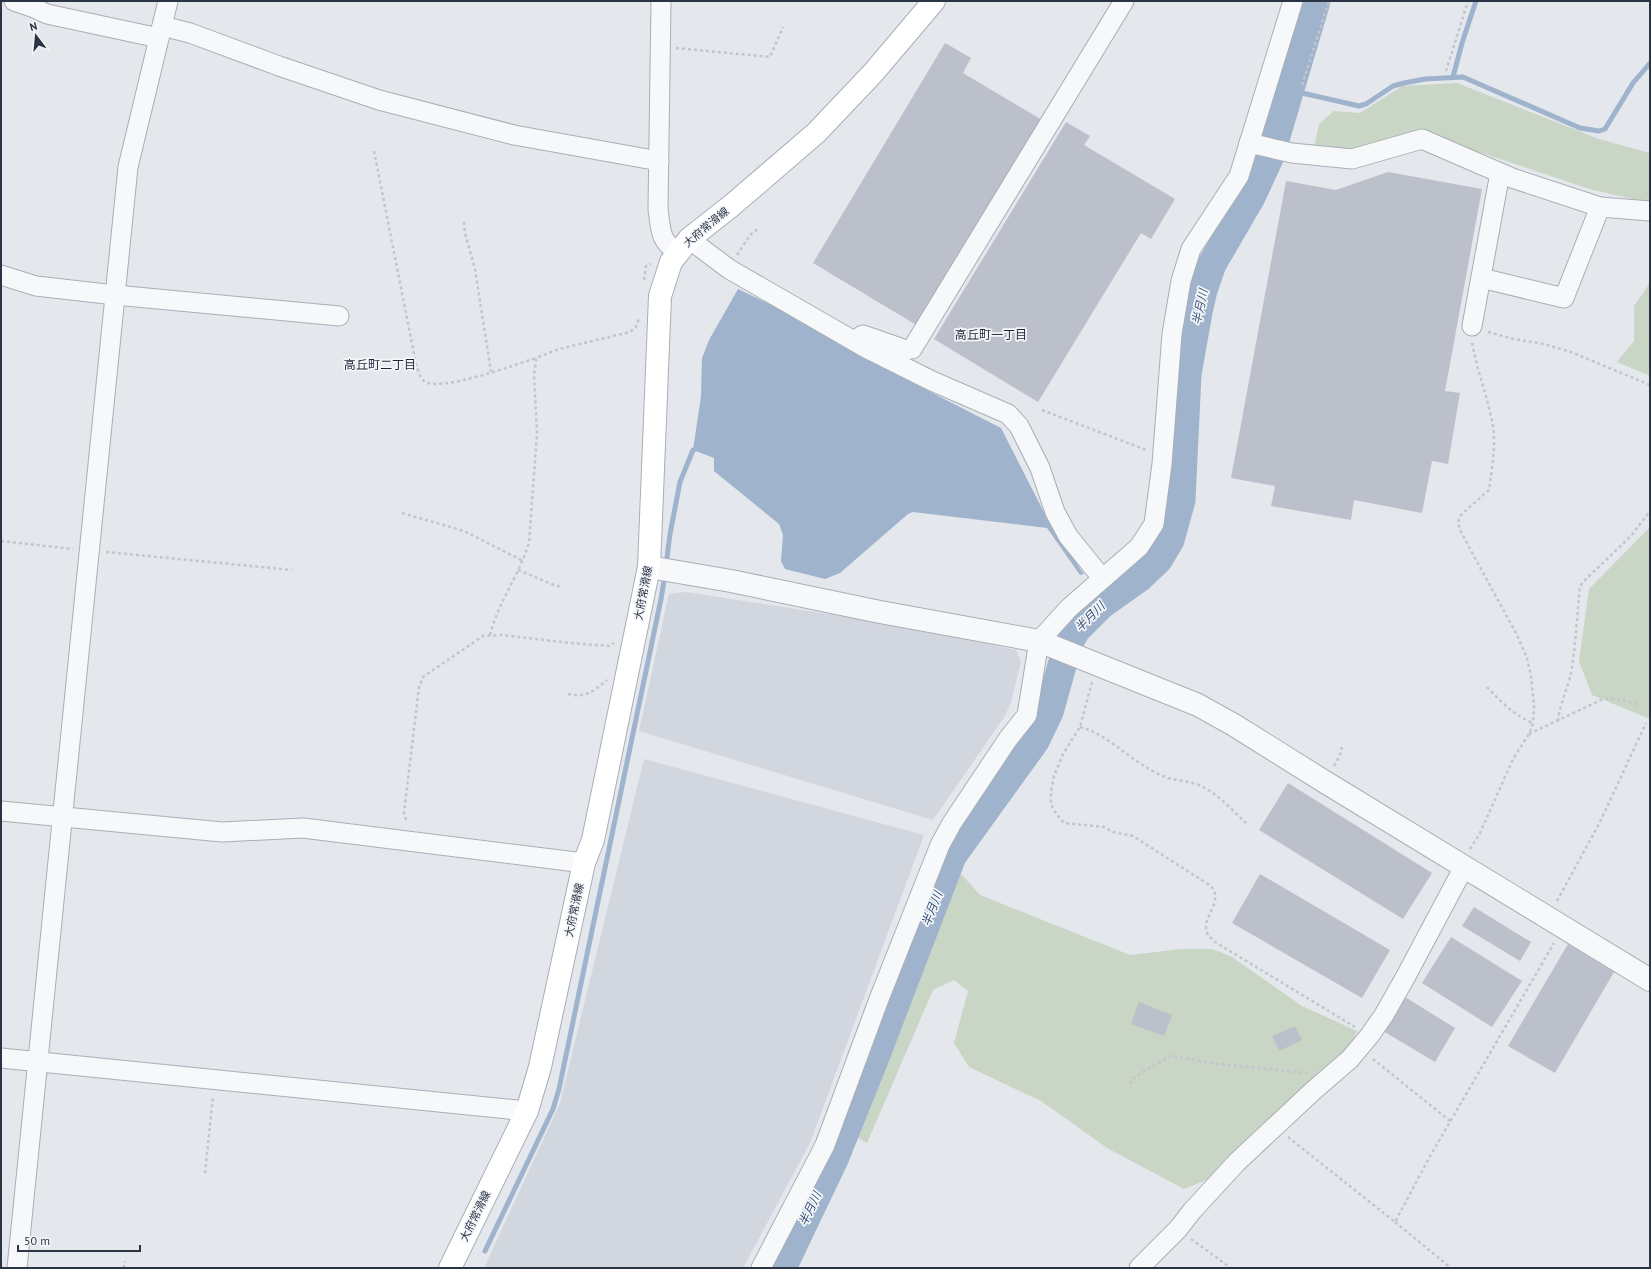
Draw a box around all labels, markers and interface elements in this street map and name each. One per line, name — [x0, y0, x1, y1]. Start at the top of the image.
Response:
north arrow — [16, 16, 56, 56]
text: N — [28, 19, 39, 34]
street label: 大府常滑線 — [680, 204, 732, 250]
water label: 半月川 — [1188, 286, 1211, 326]
district label: 高丘町一丁目 — [955, 327, 1027, 342]
district label: 高丘町二丁目 — [344, 357, 416, 372]
street label: 大府常滑線 — [631, 565, 655, 621]
water label: 半月川 — [1072, 597, 1109, 635]
street label: 大府常滑線 — [561, 882, 587, 938]
water label: 半月川 — [918, 887, 946, 928]
water label: 半月川 — [795, 1187, 825, 1228]
street label: 大府常滑線 — [457, 1188, 493, 1244]
scale bar — [18, 1227, 140, 1253]
text: 50 m — [24, 1233, 50, 1248]

